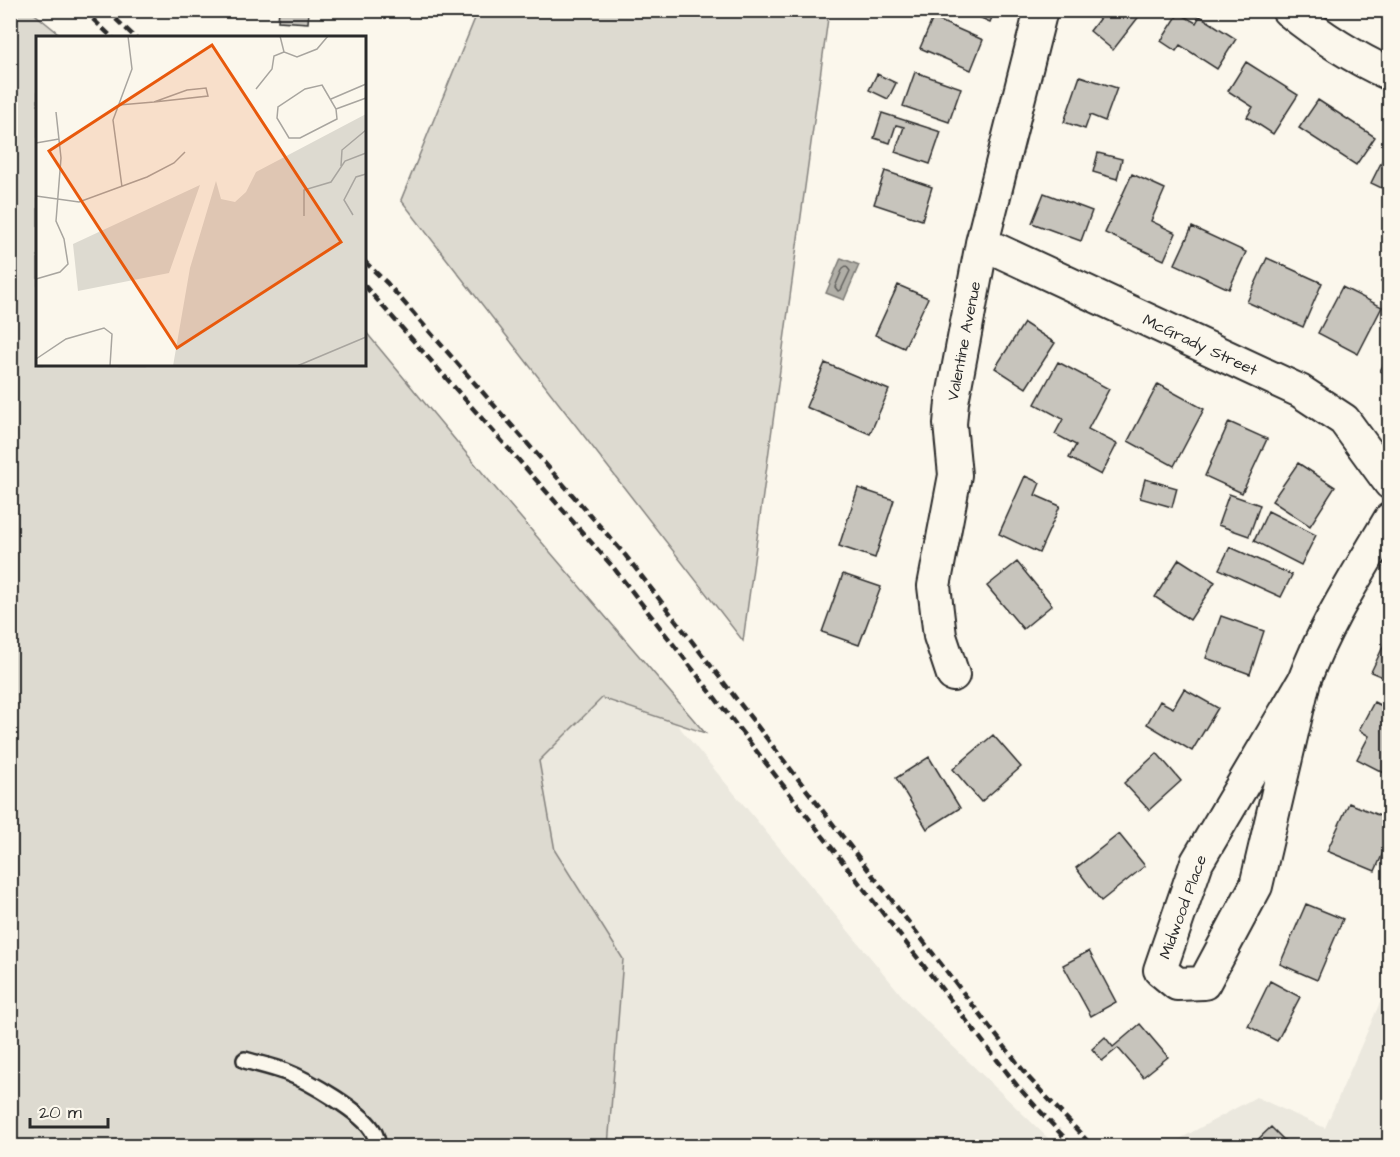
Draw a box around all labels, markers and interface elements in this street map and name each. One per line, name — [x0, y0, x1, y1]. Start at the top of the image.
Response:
inset map — [36, 36, 366, 366]
street label: Valentine Avenue — [942, 279, 986, 403]
street label: McGrady Street — [1139, 309, 1261, 382]
street label: Midwood Place — [1154, 852, 1212, 962]
scale bar — [30, 1091, 108, 1129]
text: 20 m — [39, 1100, 82, 1125]

